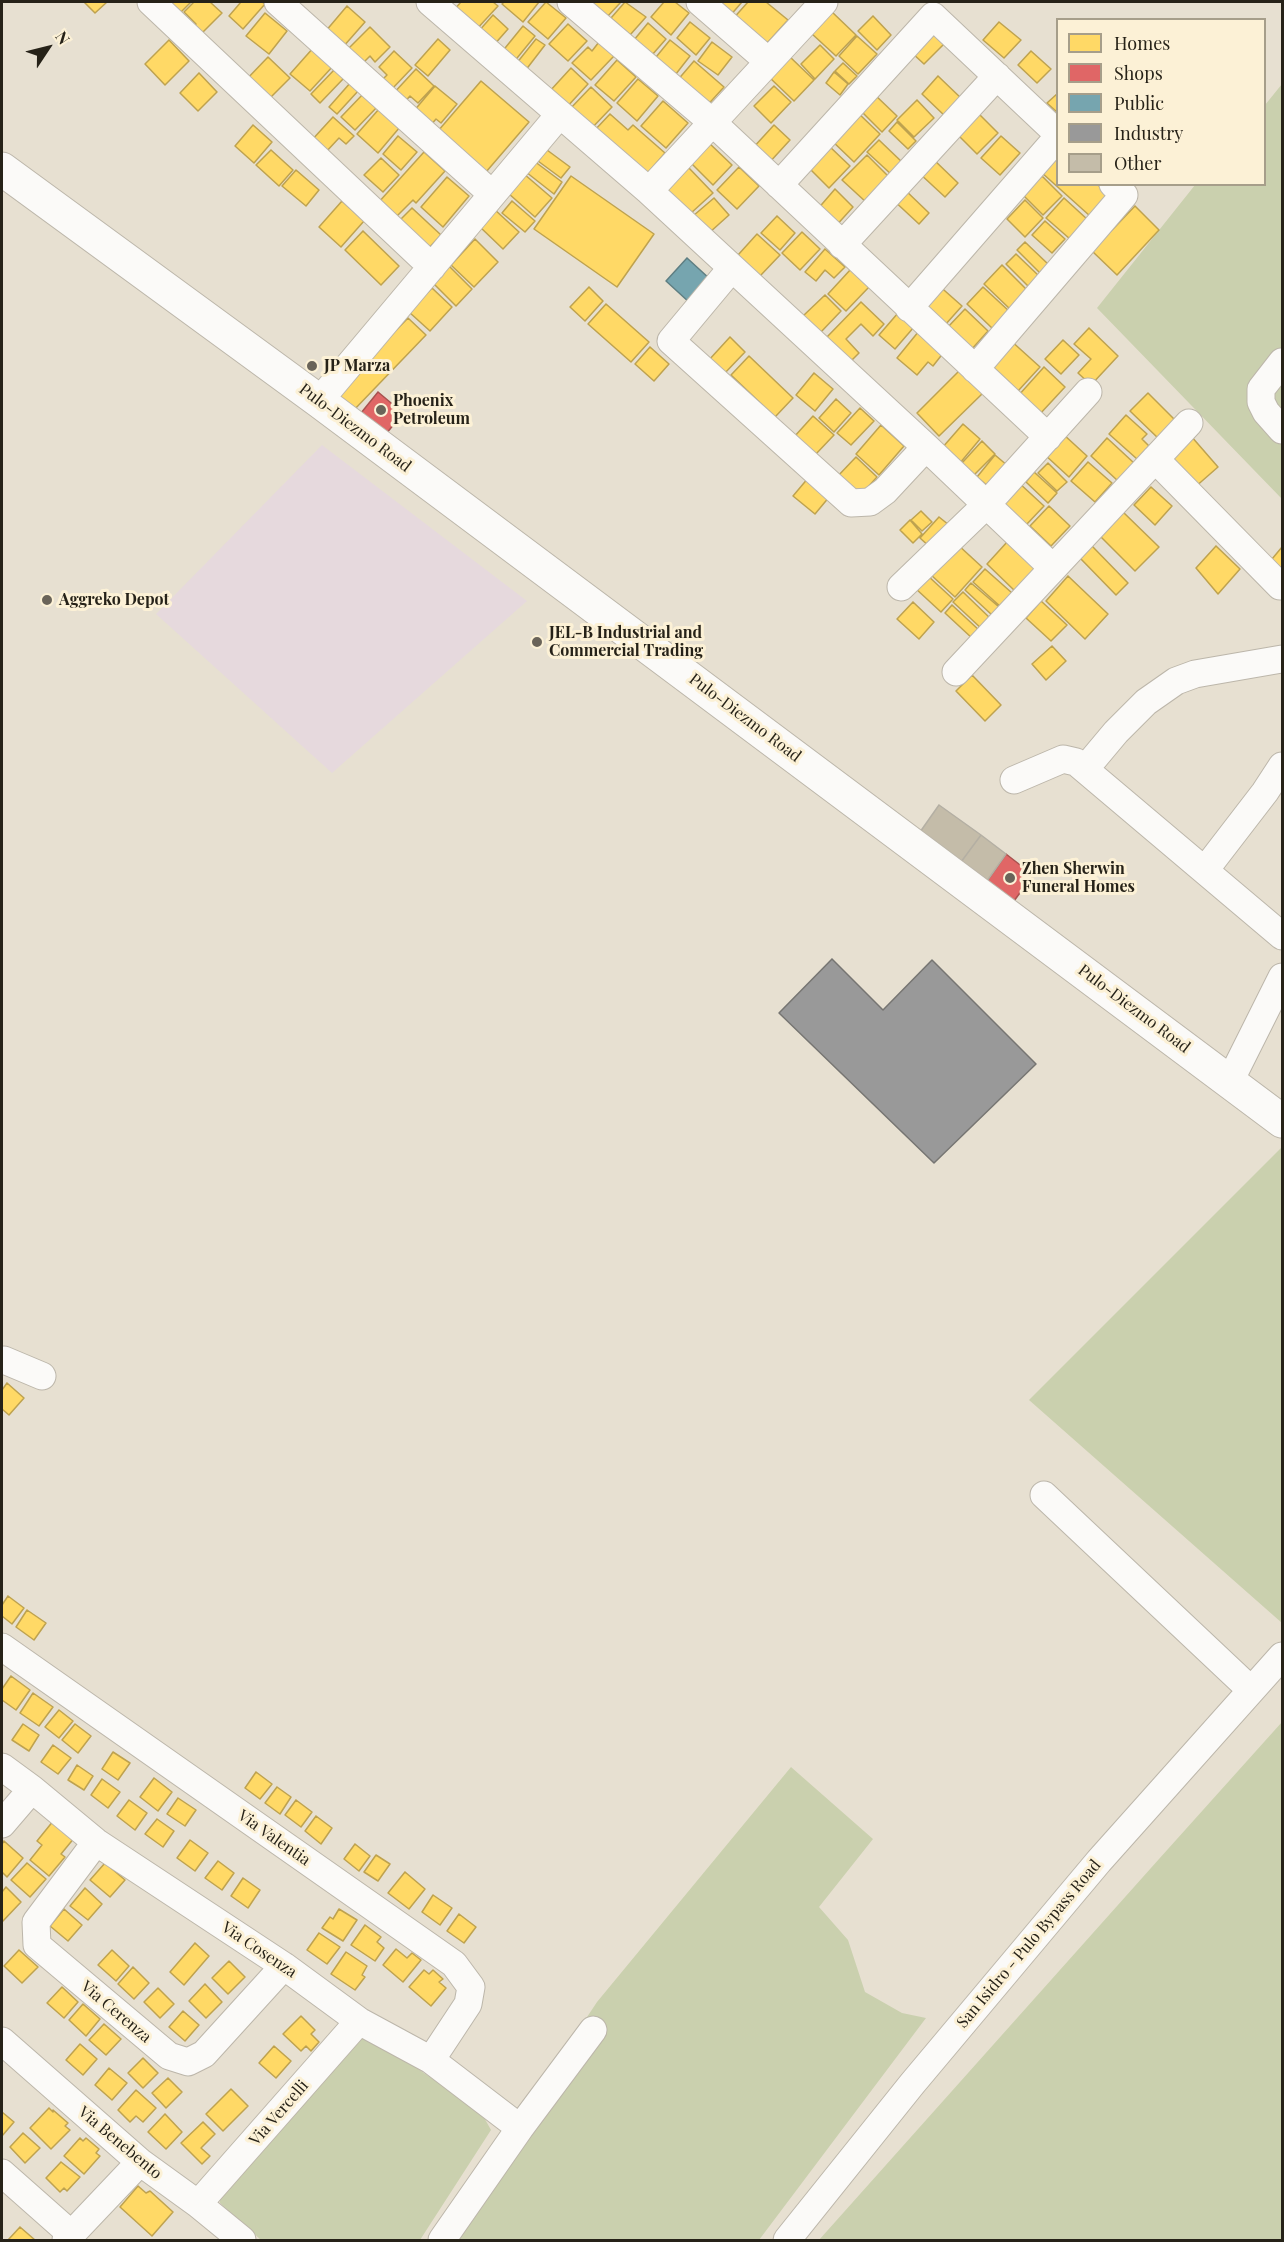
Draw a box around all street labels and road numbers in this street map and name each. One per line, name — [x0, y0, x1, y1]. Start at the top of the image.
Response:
street label: Pulo-Diezmo Road — [295, 380, 415, 476]
street label: Pulo-Diezmo Road — [685, 670, 805, 766]
street label: Pulo-Diezmo Road — [1074, 961, 1194, 1057]
street label: Via Valentia — [234, 1806, 314, 1870]
street label: San Isidro - Pulo Bypass Road — [953, 1856, 1105, 2032]
street label: Via Cosenza — [218, 1918, 300, 1982]
street label: Via Cerenza — [77, 1977, 155, 2047]
street label: Via Vercelli — [246, 2077, 312, 2149]
street label: Via Benebento — [74, 2103, 166, 2183]

